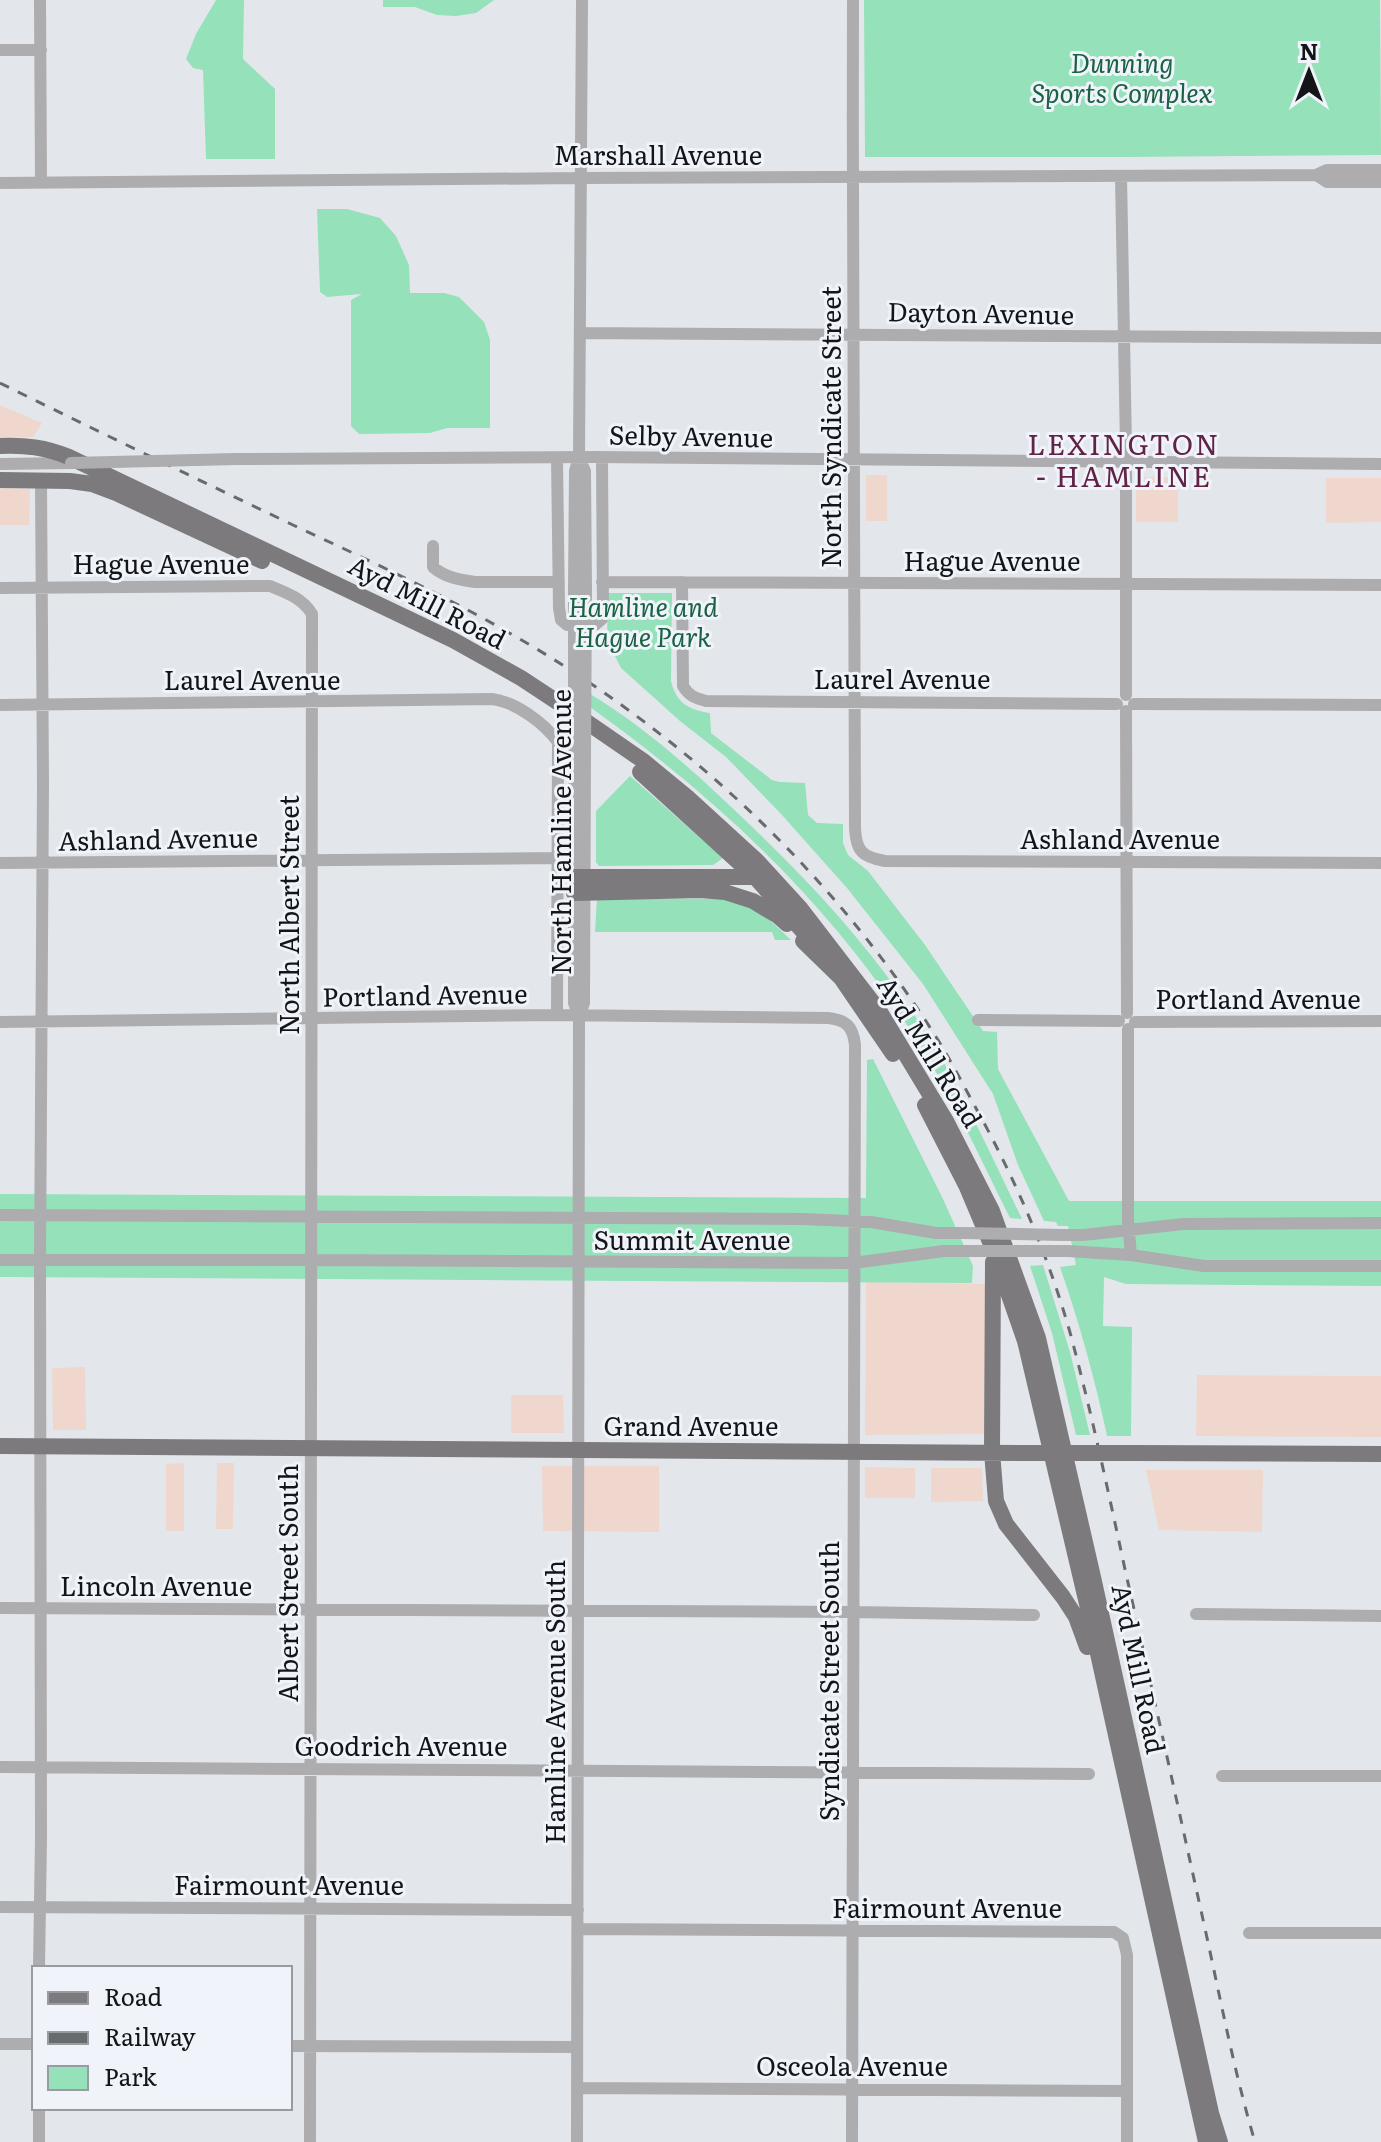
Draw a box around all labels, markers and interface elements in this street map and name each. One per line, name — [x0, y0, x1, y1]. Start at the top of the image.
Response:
north arrow — [1269, 32, 1349, 112]
text: N — [1300, 34, 1318, 67]
park label: Dunning Sports Complex — [1032, 42, 1213, 111]
street label: Marshall Avenue — [554, 134, 762, 173]
street label: North Syndicate Street — [810, 286, 849, 568]
street label: Dayton Avenue — [887, 290, 1075, 333]
street label: Selby Avenue — [609, 414, 773, 455]
district label: LEXINGTON - HAMLINE — [1028, 422, 1220, 496]
street label: Hague Avenue — [904, 540, 1080, 579]
street label: Hague Avenue — [73, 543, 249, 582]
street label: Ayd Mill Road — [342, 544, 514, 657]
park label: Hamline and Hague Park — [568, 586, 718, 655]
street label: Laurel Avenue — [814, 658, 990, 697]
street label: Laurel Avenue — [164, 659, 340, 698]
street label: North Hamline Avenue — [540, 689, 579, 975]
street label: North Albert Street — [268, 795, 307, 1035]
street label: Ashland Avenue — [58, 816, 258, 859]
street label: Ashland Avenue — [1020, 818, 1220, 857]
street label: Ayd Mill Road — [869, 967, 993, 1134]
street label: Portland Avenue — [322, 972, 528, 1015]
street label: Portland Avenue — [1155, 978, 1361, 1017]
street label: Summit Avenue — [594, 1219, 790, 1258]
street label: Grand Avenue — [603, 1405, 779, 1444]
street label: Albert Street South — [267, 1464, 306, 1702]
street label: Syndicate Street South — [808, 1541, 847, 1821]
street label: Hamline Avenue South — [534, 1560, 573, 1844]
street label: Lincoln Avenue — [60, 1565, 252, 1604]
street label: Ayd Mill Road — [1103, 1580, 1177, 1757]
street label: Goodrich Avenue — [294, 1725, 508, 1764]
street label: Fairmount Avenue — [174, 1864, 404, 1903]
street label: Fairmount Avenue — [832, 1887, 1062, 1926]
legend — [32, 1966, 292, 2110]
text: Road — [104, 1978, 163, 2013]
text: Railway — [104, 2018, 196, 2053]
street label: Osceola Avenue — [756, 2045, 948, 2084]
text: Park — [104, 2058, 157, 2093]

